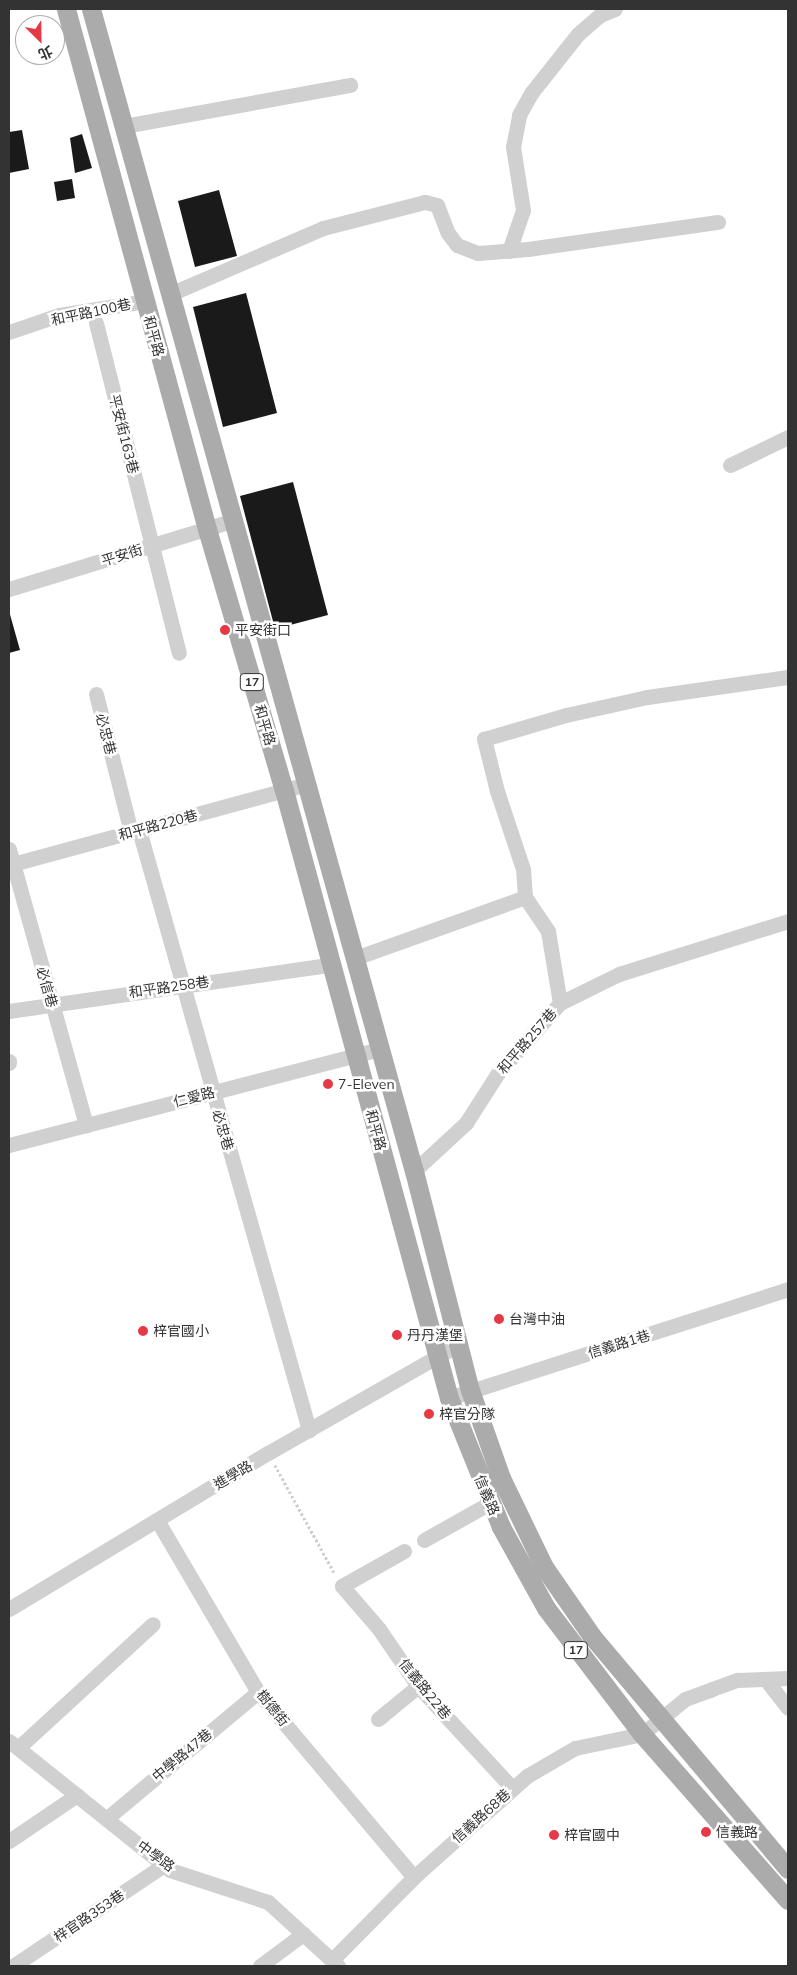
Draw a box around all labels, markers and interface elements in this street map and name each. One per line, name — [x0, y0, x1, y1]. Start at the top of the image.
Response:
north arrow — [15, 15, 65, 65]
text: 北 — [36, 42, 55, 64]
street label: 和平路100巷 — [50, 295, 132, 329]
street label: 和平路 — [140, 314, 168, 358]
street label: 平安街163巷 — [106, 393, 142, 475]
street label: 平安街 — [99, 541, 145, 569]
place label: 平安街口 — [235, 622, 291, 638]
marker: 平安街口 — [219, 624, 231, 636]
road number: 17 — [240, 672, 264, 692]
street label: 和平路 — [251, 702, 279, 748]
street label: 必忠巷 — [93, 712, 119, 756]
street label: 和平路220巷 — [117, 806, 199, 844]
street label: 必信巷 — [33, 964, 61, 1010]
street label: 和平路258巷 — [128, 973, 210, 1001]
street label: 和平路257巷 — [494, 1005, 560, 1077]
place label: 7-Eleven — [338, 1076, 395, 1092]
marker: 7-Eleven — [322, 1078, 334, 1090]
street label: 仁愛路 — [172, 1084, 216, 1110]
street label: 必忠巷 — [209, 1107, 237, 1153]
street label: 和平路 — [362, 1108, 390, 1152]
place label: 台灣中油 — [509, 1311, 565, 1327]
marker: 台灣中油 — [493, 1313, 505, 1325]
place label: 梓官國小 — [153, 1323, 209, 1339]
marker: 梓官國小 — [137, 1325, 149, 1337]
place label: 丹丹漢堡 — [407, 1327, 463, 1343]
street label: 信義路1巷 — [586, 1327, 652, 1361]
marker: 丹丹漢堡 — [391, 1329, 403, 1341]
place label: 梓官分隊 — [439, 1406, 495, 1422]
marker: 梓官分隊 — [423, 1408, 435, 1420]
street label: 進學路 — [211, 1457, 255, 1493]
street label: 信義路 — [471, 1472, 503, 1518]
road number: 17 — [564, 1640, 588, 1660]
street label: 信義路22巷 — [396, 1655, 454, 1723]
street label: 樹德街 — [253, 1686, 293, 1730]
street label: 中學路47巷 — [149, 1725, 215, 1785]
street label: 信義路68巷 — [448, 1785, 514, 1847]
place label: 信義路 — [716, 1824, 758, 1840]
marker: 信義路 — [700, 1826, 712, 1838]
place label: 梓官國中 — [564, 1827, 620, 1843]
marker: 梓官國中 — [548, 1829, 560, 1841]
street label: 中學路 — [134, 1837, 178, 1875]
street label: 梓官路353巷 — [51, 1886, 127, 1946]

